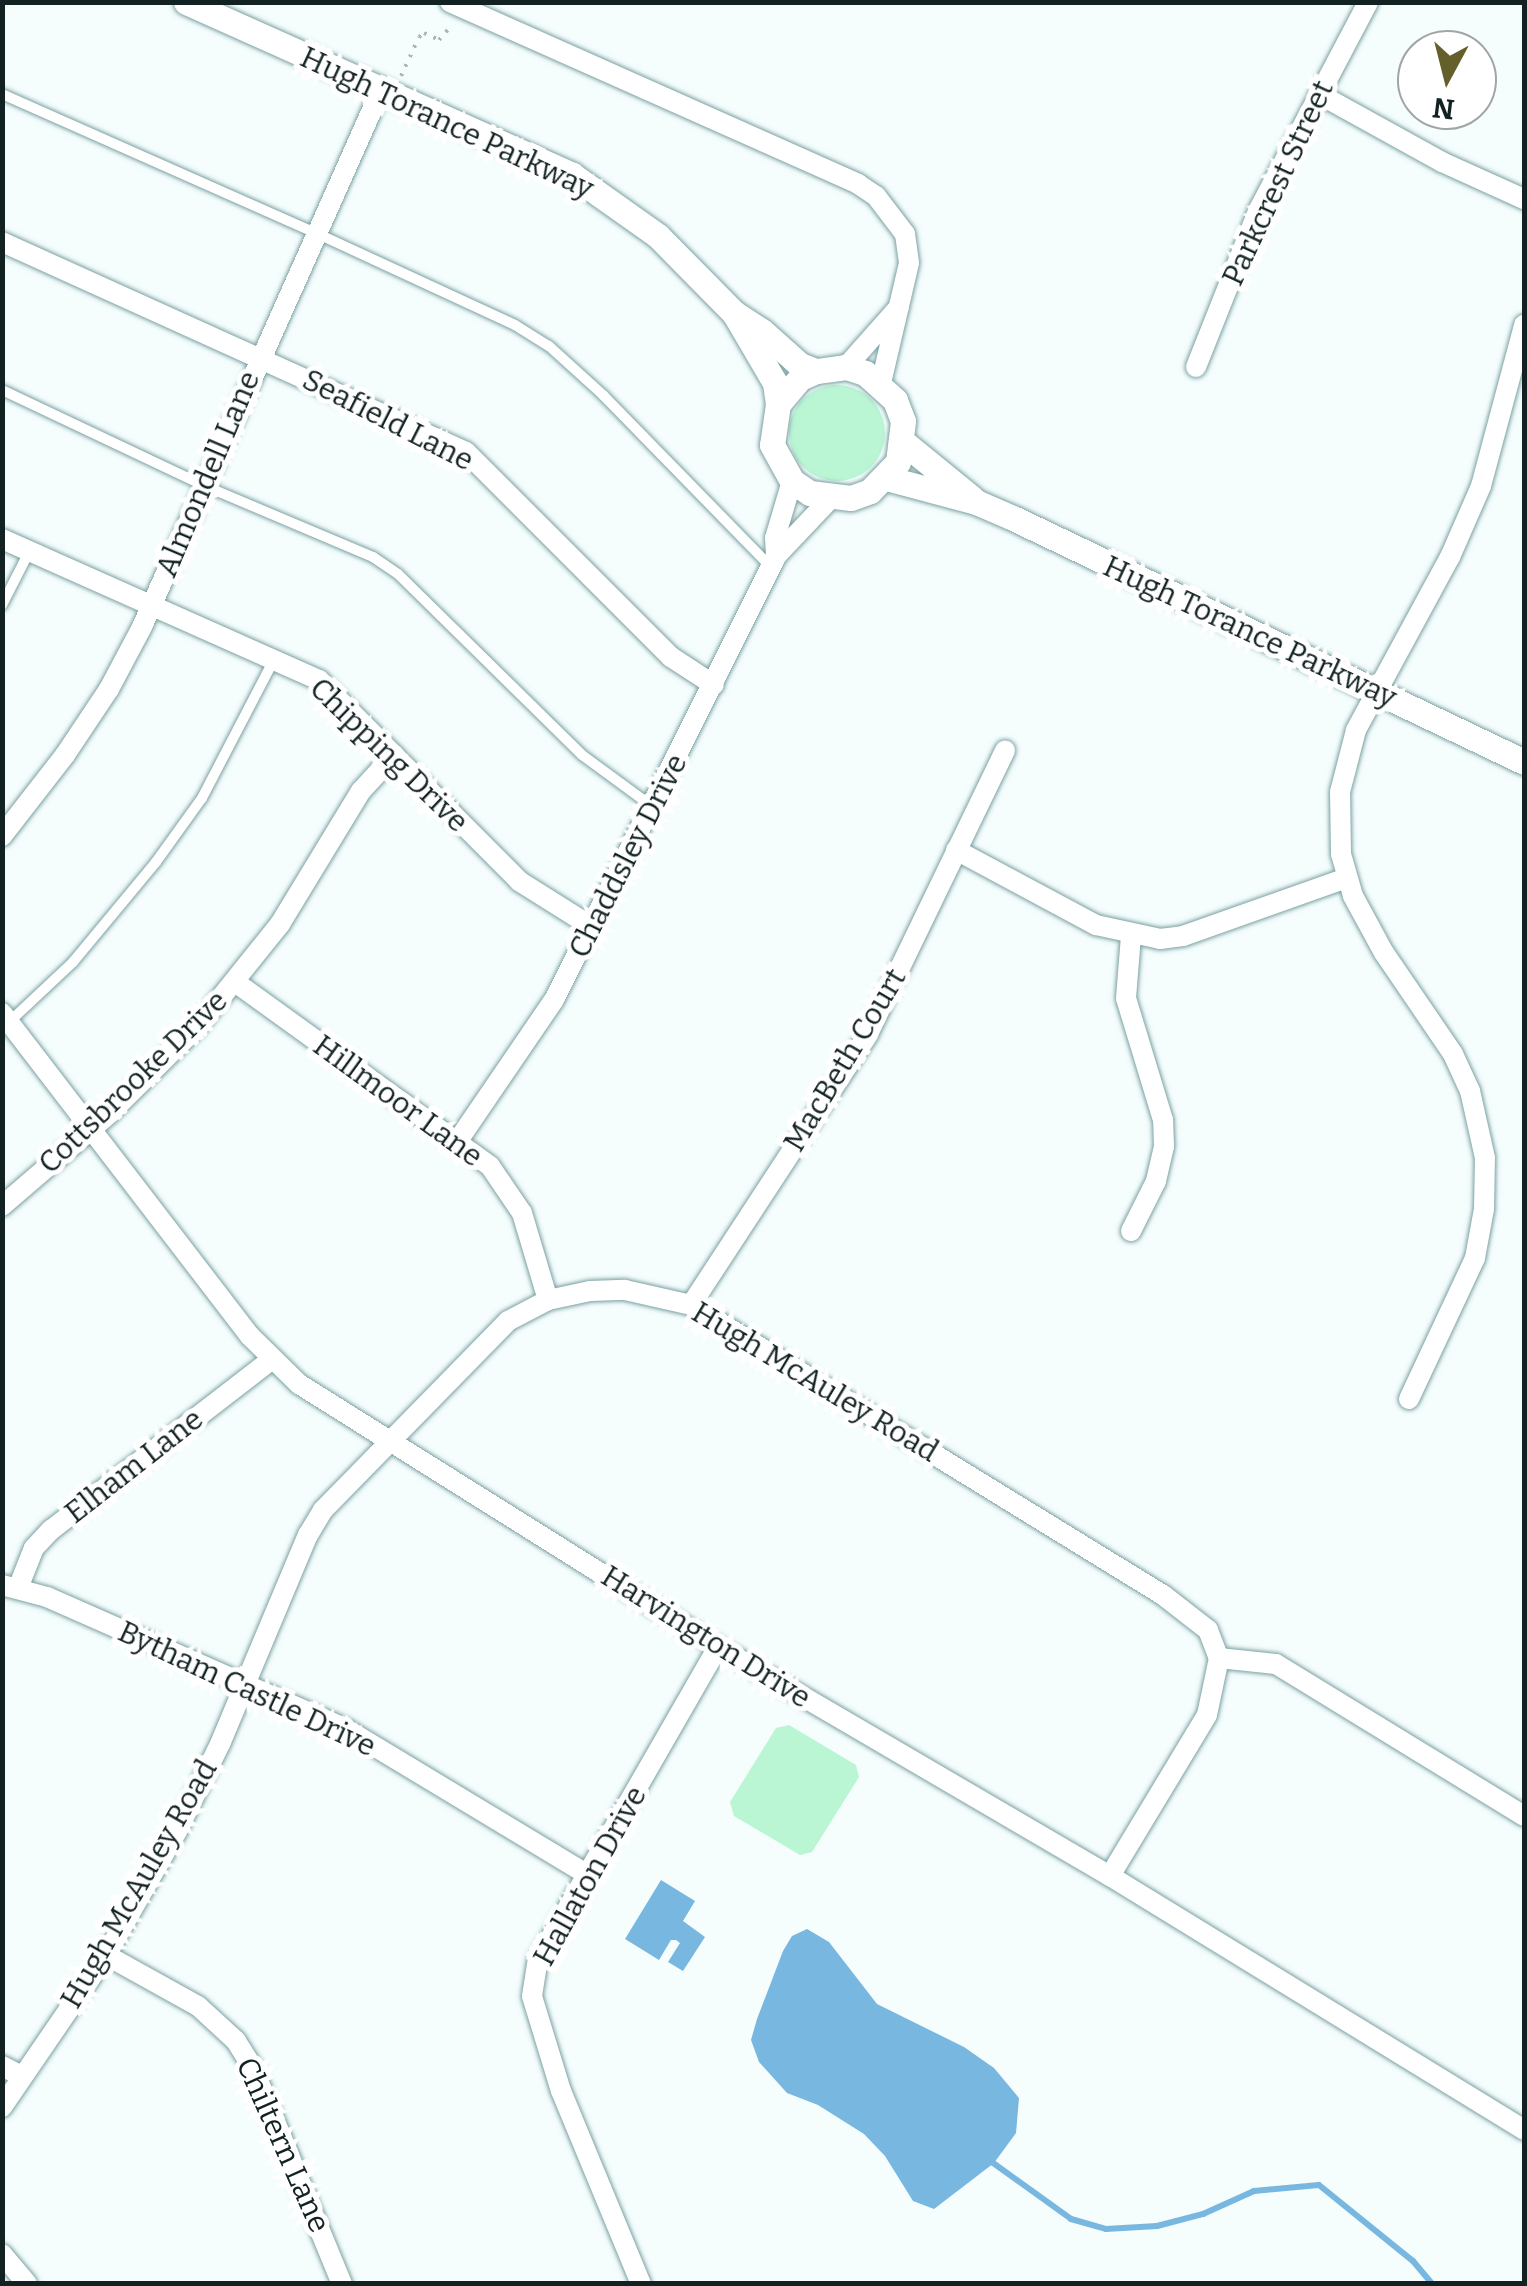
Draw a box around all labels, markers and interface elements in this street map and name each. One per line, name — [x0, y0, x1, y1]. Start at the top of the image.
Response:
north arrow — [1397, 30, 1497, 130]
street label: Hugh Torance Parkway — [295, 39, 599, 207]
street label: Parkcrest Street — [1215, 75, 1341, 291]
text: N — [1431, 91, 1456, 126]
street label: Seafield Lane — [297, 362, 479, 478]
street label: Almondell Lane — [148, 366, 268, 582]
street label: Hugh Torance Parkway — [1098, 548, 1402, 716]
street label: Chipping Drive — [302, 670, 476, 840]
street label: Chaddsley Drive — [561, 748, 695, 964]
street label: MacBeth Court — [776, 962, 914, 1158]
street label: Cottsbrooke Drive — [31, 983, 235, 1181]
street label: Hillmoor Lane — [306, 1028, 490, 1174]
street label: Hugh McAuley Road — [685, 1294, 945, 1470]
street label: Elham Lane — [58, 1401, 210, 1531]
street label: Harvington Drive — [595, 1558, 817, 1716]
street label: Bytham Castle Drive — [113, 1614, 381, 1764]
street label: Hugh McAuley Road — [53, 1753, 225, 2015]
street label: Hallaton Drive — [526, 1780, 654, 1972]
street label: Chiltern Lane — [228, 2052, 338, 2238]

